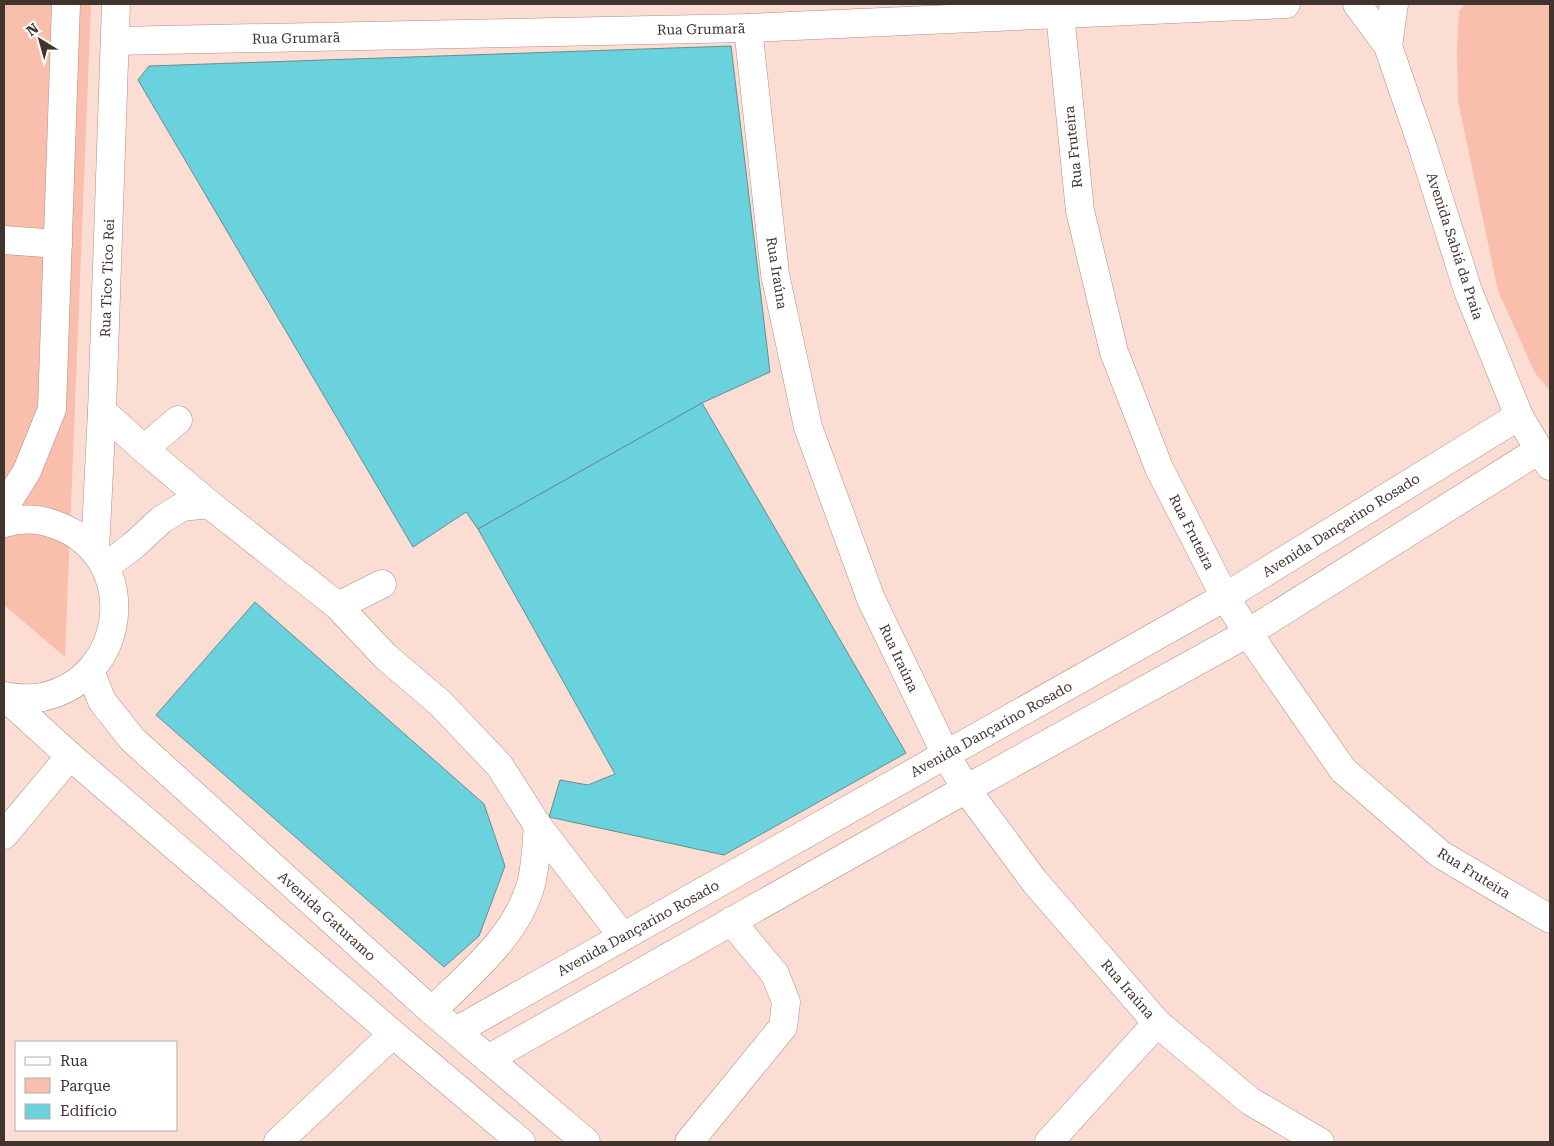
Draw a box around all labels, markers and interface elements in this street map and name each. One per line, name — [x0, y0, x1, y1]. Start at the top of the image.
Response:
north arrow — [15, 15, 65, 65]
text: N — [23, 20, 41, 39]
street label: Rua Grumarã — [657, 20, 746, 38]
street label: Rua Grumarã — [252, 29, 341, 47]
street label: Rua Fruteira — [1061, 105, 1085, 189]
street label: Avenida Sabiá da Praia — [1424, 170, 1487, 322]
street label: Rua Tico Tico Rei — [97, 218, 117, 338]
street label: Rua Iraúna — [763, 236, 791, 311]
street label: Avenida Dançarino Rosado — [1259, 470, 1423, 580]
street label: Rua Fruteira — [1166, 492, 1218, 573]
street label: Rua Iraúna — [876, 622, 922, 695]
street label: Avenida Dançarino Rosado — [907, 678, 1075, 780]
street label: Rua Fruteira — [1435, 844, 1514, 902]
street label: Avenida Gaturamo — [275, 868, 379, 964]
street label: Avenida Dançarino Rosado — [554, 877, 722, 979]
street label: Rua Iraúna — [1098, 956, 1158, 1022]
legend — [15, 1041, 178, 1131]
text: Rua — [60, 1052, 88, 1070]
text: Parque — [60, 1077, 111, 1095]
text: Edifício — [60, 1102, 117, 1120]

